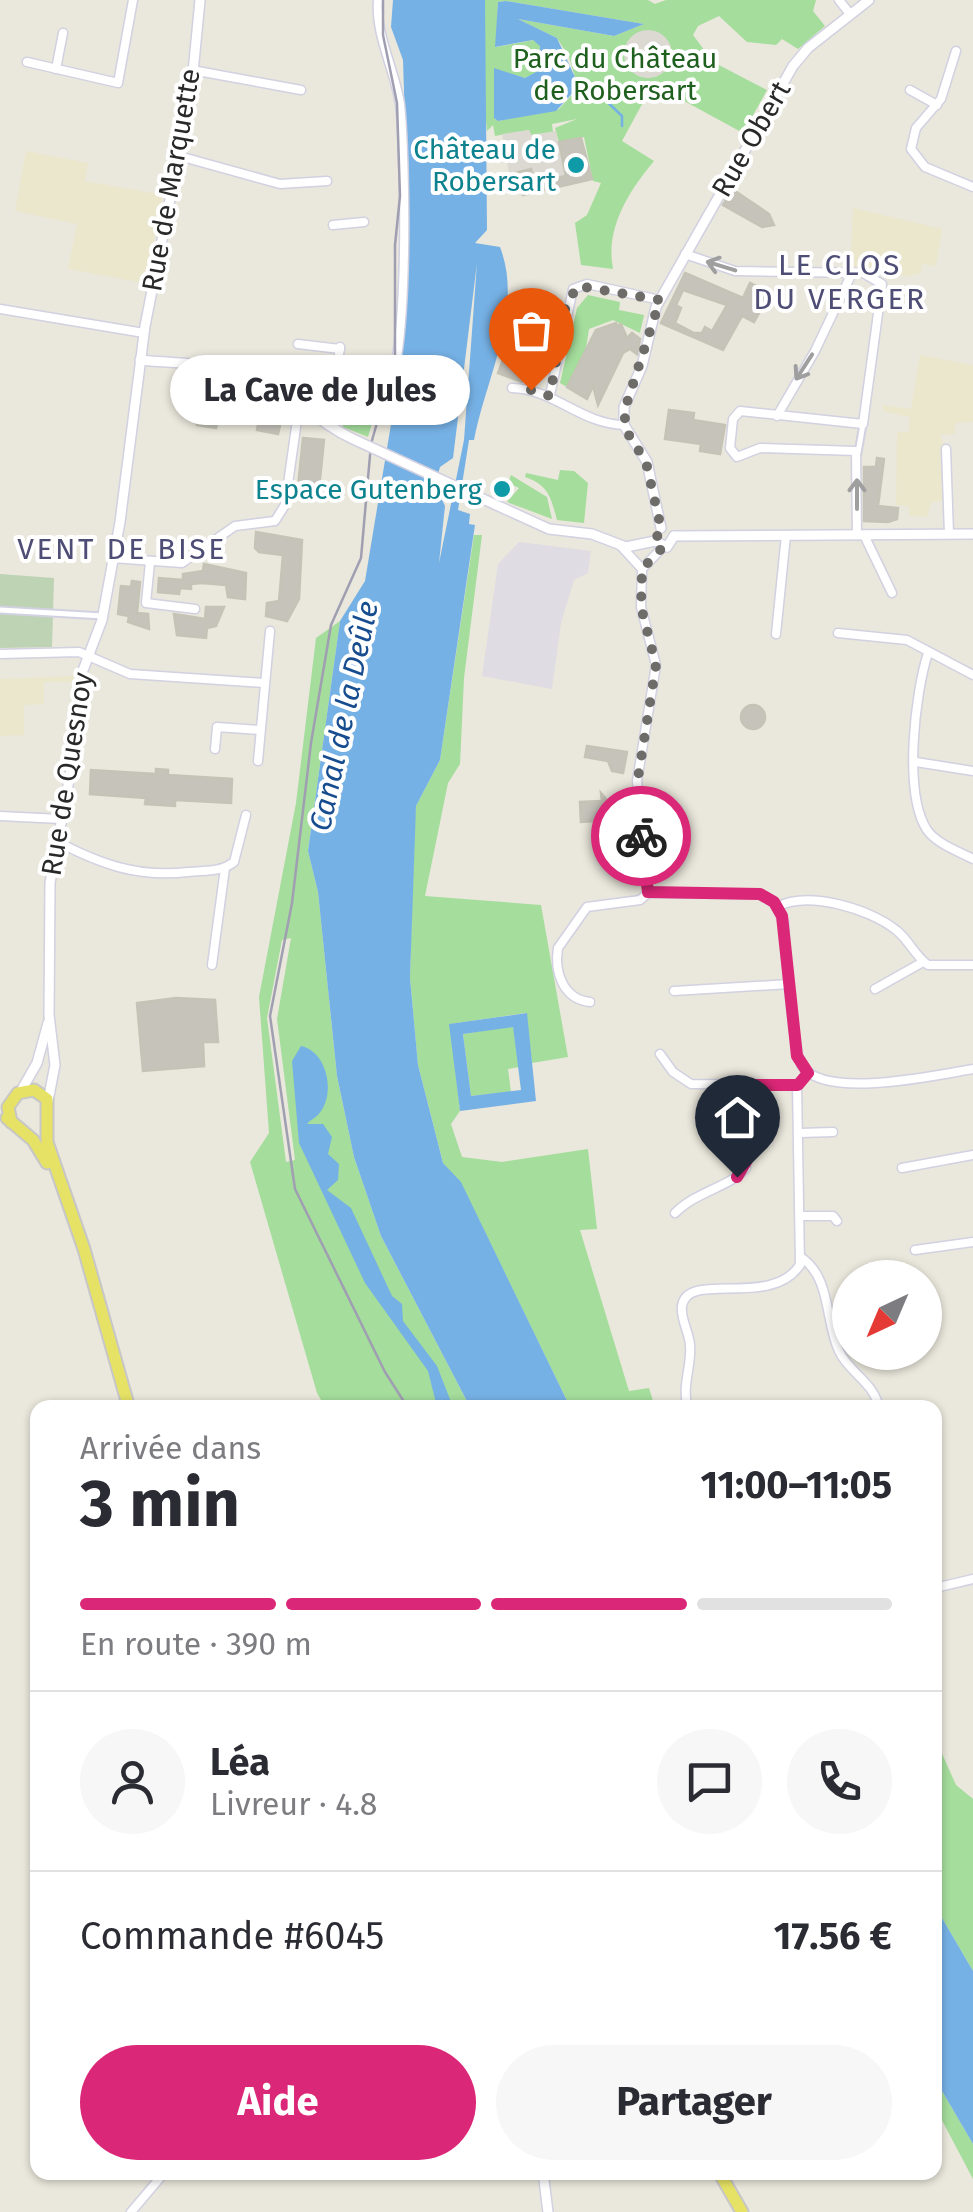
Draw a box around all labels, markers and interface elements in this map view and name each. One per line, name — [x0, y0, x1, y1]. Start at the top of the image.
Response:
park label: Parc du Château de Robersart — [513, 42, 717, 107]
street label: Rue de Marquette — [135, 66, 207, 294]
street label: Rue Obert — [705, 75, 798, 203]
place label: Château de Robersart — [413, 133, 557, 198]
marker: Château de Robersart — [565, 154, 587, 176]
district label: LE CLOS DU VERGER — [753, 247, 927, 317]
one-way arrow — [706, 256, 737, 274]
pin — [489, 288, 574, 391]
icon: bag — [504, 303, 559, 358]
one-way arrow — [794, 353, 815, 381]
callout: La Cave de Jules — [171, 355, 471, 425]
text: La Cave de Jules — [203, 371, 437, 409]
place label: Espace Gutenberg — [255, 473, 482, 506]
marker: Espace Gutenberg — [491, 478, 513, 500]
one-way arrow — [848, 479, 866, 512]
district label: VENT DE BISE — [17, 531, 227, 567]
water label: Canal de la Deûle — [302, 598, 386, 834]
street label: Rue de Quesnoy — [35, 670, 99, 878]
courier — [591, 786, 691, 886]
icon: bike — [614, 809, 669, 864]
pin — [695, 1075, 780, 1178]
icon: home — [710, 1090, 765, 1145]
north arrow — [832, 1260, 942, 1370]
map controls — [832, 1260, 942, 1370]
text: Arrivée dans — [80, 1429, 261, 1467]
text: 11:00–11:05 — [700, 1462, 892, 1508]
text: 3 min — [80, 1465, 240, 1543]
text: En route · 390 m — [80, 1625, 312, 1663]
button: person — [80, 1729, 185, 1834]
button: chat — [657, 1729, 762, 1834]
button: phone — [787, 1729, 892, 1834]
text: Léa — [210, 1739, 270, 1785]
text: Livreur · 4.8 — [210, 1785, 378, 1823]
text: Commande #6045 — [80, 1913, 384, 1959]
text: 17.56 € — [774, 1913, 892, 1959]
button: Aide — [80, 2045, 476, 2160]
button: Partager — [496, 2045, 892, 2160]

